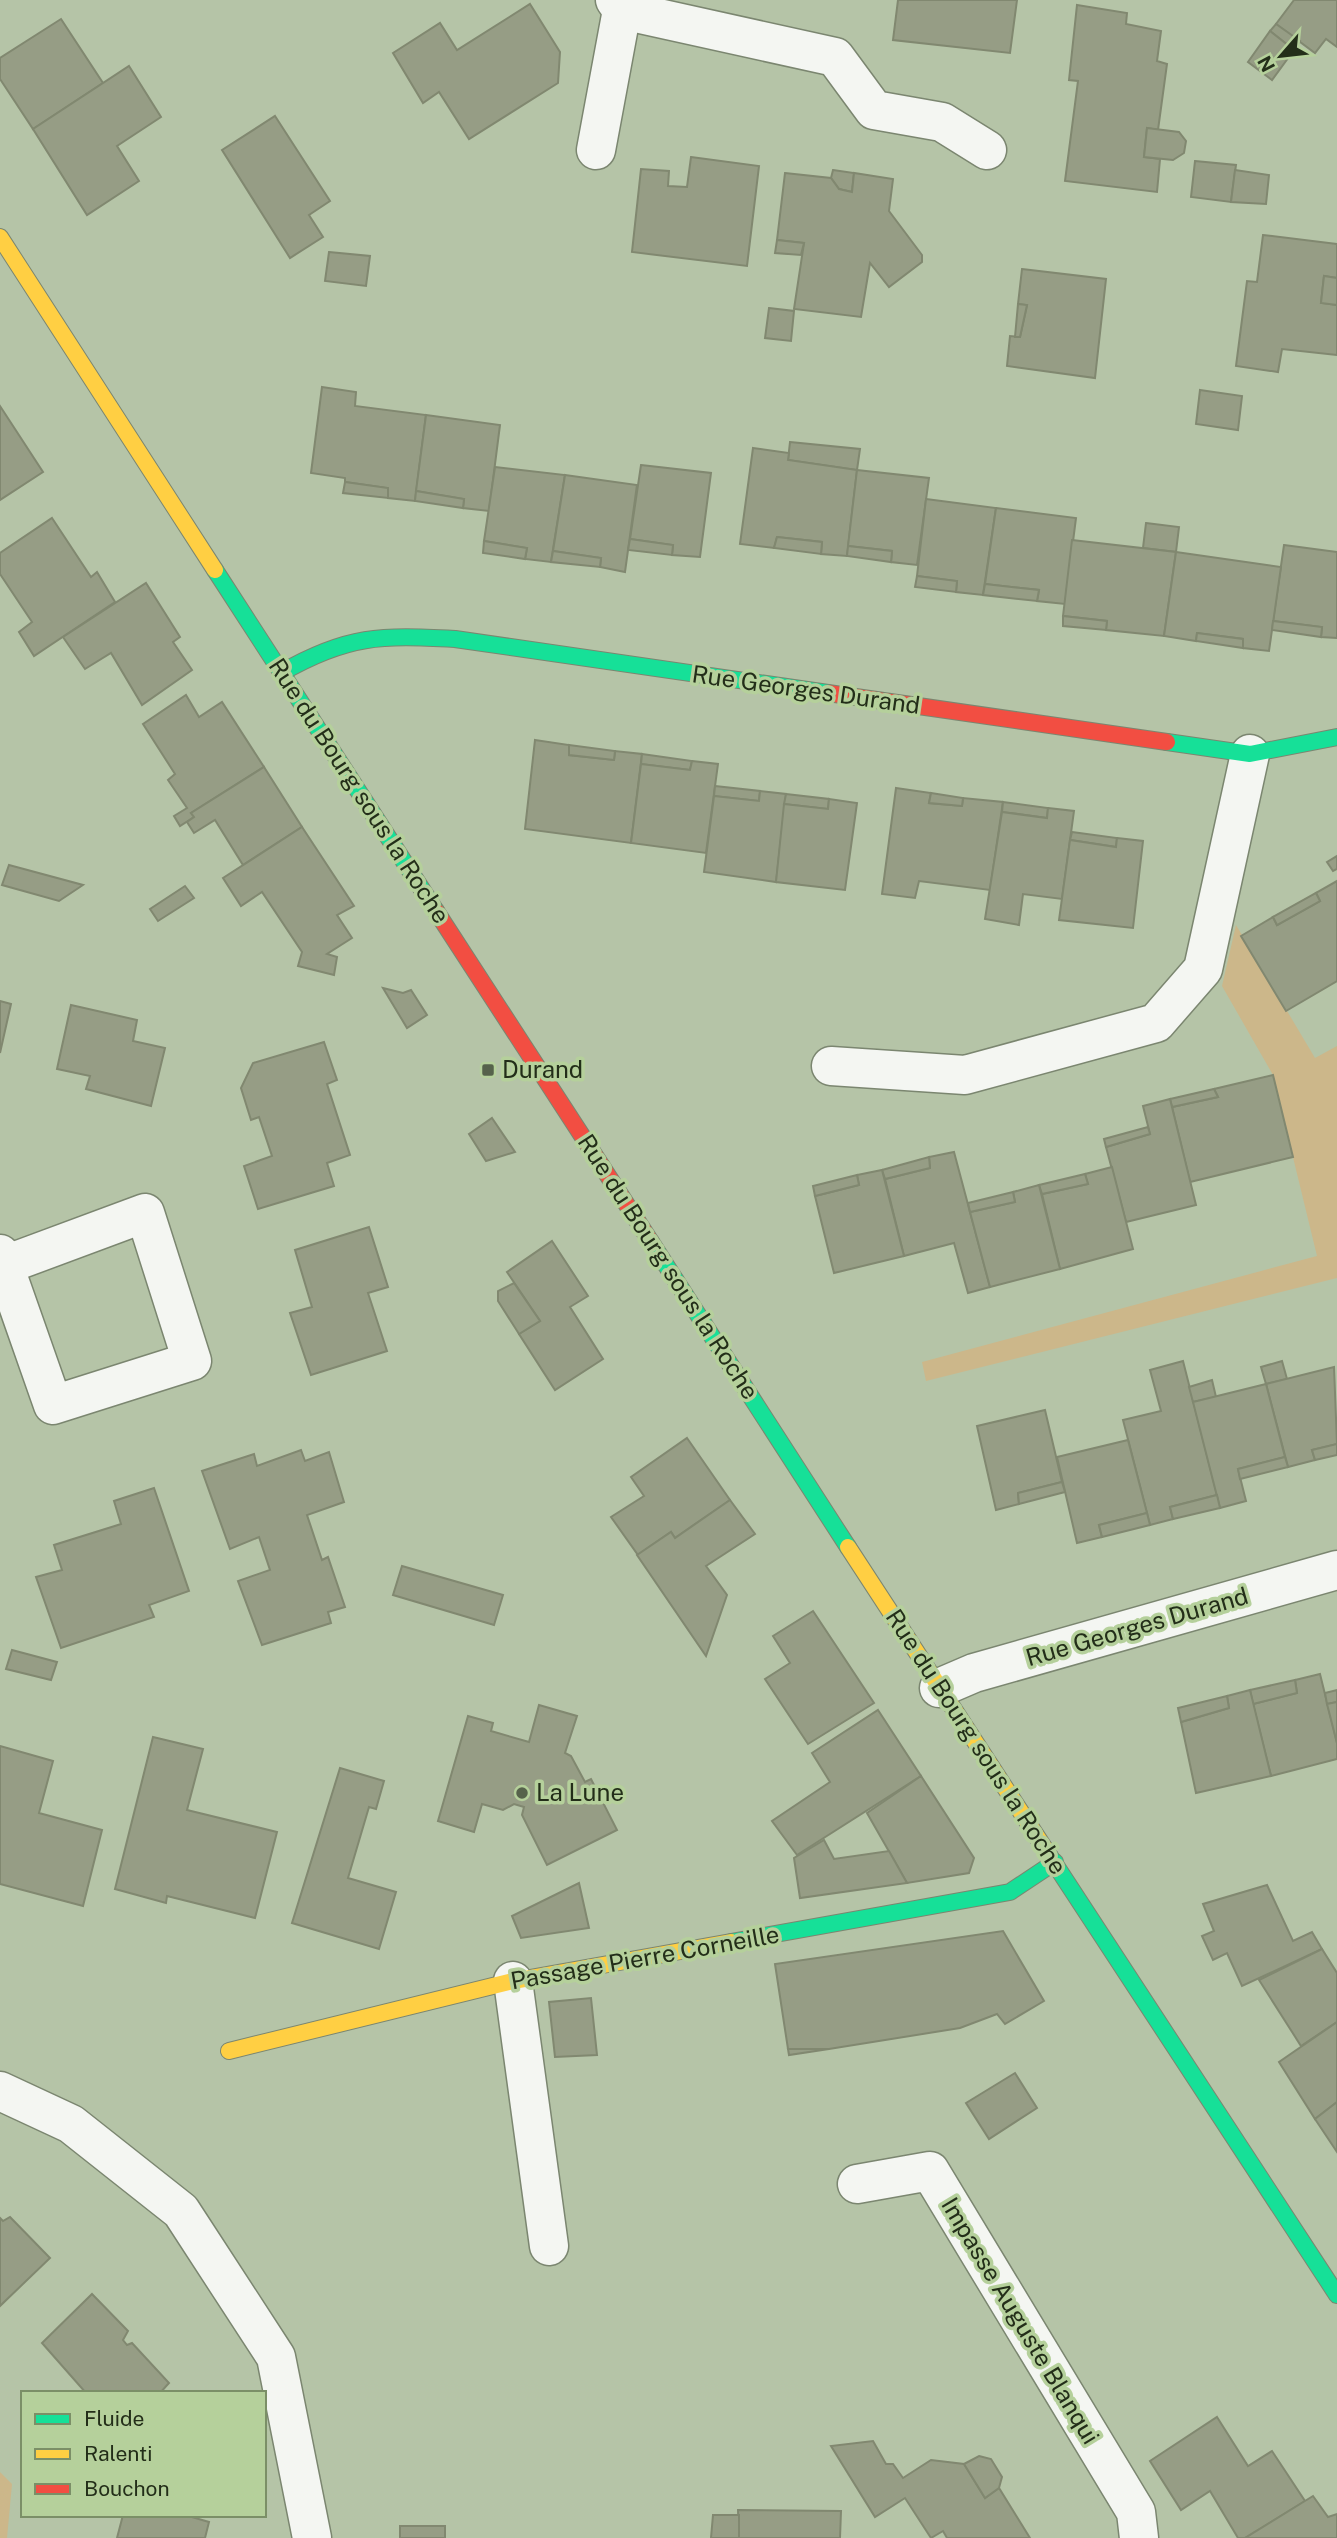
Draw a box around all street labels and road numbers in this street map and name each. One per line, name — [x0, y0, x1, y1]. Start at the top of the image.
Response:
street label: Rue du Bourg sous la Roche — [264, 653, 456, 928]
street label: Rue Georges Durand — [690, 659, 922, 719]
street label: Rue du Bourg sous la Roche — [573, 1129, 765, 1404]
street label: Rue Georges Durand — [1022, 1581, 1251, 1671]
street label: Rue du Bourg sous la Roche — [881, 1604, 1073, 1879]
street label: Passage Pierre Corneille — [508, 1920, 781, 1994]
street label: Impasse Auguste Blanqui — [936, 2192, 1106, 2449]

